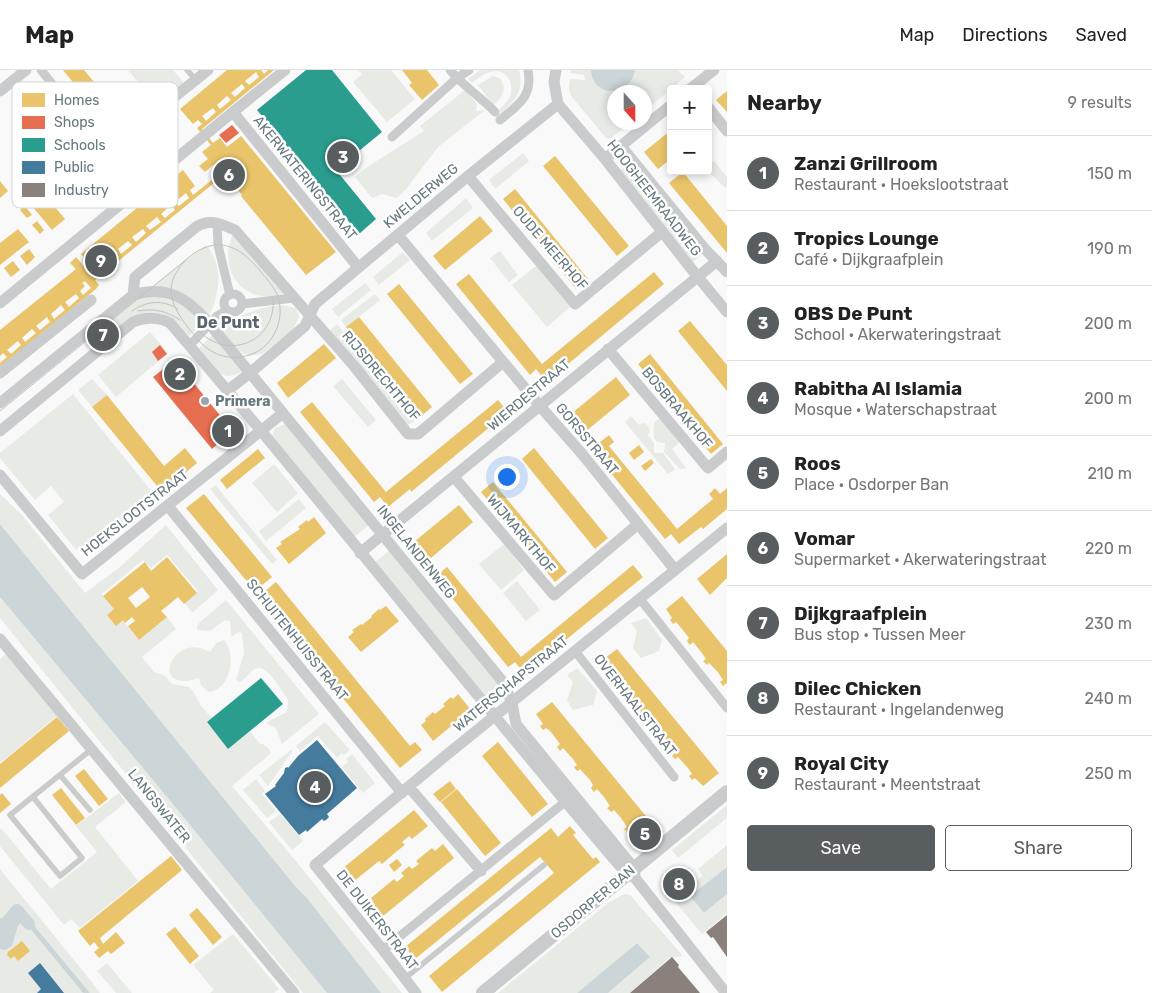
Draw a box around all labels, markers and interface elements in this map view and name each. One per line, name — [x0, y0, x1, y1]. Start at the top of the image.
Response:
text: Map — [25, 21, 74, 49]
text: Map — [899, 24, 934, 46]
text: Directions — [962, 24, 1048, 46]
text: Saved — [1076, 24, 1127, 46]
legend — [12, 82, 178, 208]
north arrow — [607, 85, 652, 130]
map controls — [667, 85, 712, 175]
button: + — [667, 85, 712, 130]
text: Nearby — [747, 90, 822, 115]
text: Homes — [54, 92, 99, 109]
text: 9 results — [1068, 93, 1132, 112]
street label: AKERWATERINGSTRAAT — [250, 112, 360, 244]
text: Shops — [54, 114, 95, 131]
button: − — [667, 130, 712, 175]
street label: HOOGHEEMRAADWEG — [603, 136, 705, 260]
text: Schools — [54, 137, 106, 154]
pin: 3 — [327, 138, 359, 176]
text: Zanzi Grillroom — [794, 152, 938, 175]
pin: 6 — [213, 156, 245, 194]
text: Public — [54, 159, 95, 176]
street label: KWELDERWEG — [380, 160, 462, 232]
text: 1 — [759, 164, 767, 183]
text: 150 m — [1087, 164, 1132, 183]
text: Restaurant · Hoekslootstraat — [794, 175, 1008, 194]
text: Industry — [54, 182, 109, 199]
street label: OUDE MEERHOF — [509, 203, 591, 293]
text: Tropics Lounge — [794, 227, 939, 250]
text: 2 — [758, 239, 768, 258]
text: 190 m — [1087, 239, 1132, 258]
pin: 9 — [85, 242, 117, 280]
text: Café · Dijkgraafplein — [794, 250, 944, 269]
text: OBS De Punt — [794, 302, 913, 325]
district label: De Punt — [196, 313, 260, 332]
text: 3 — [758, 314, 768, 333]
text: 200 m — [1084, 314, 1132, 333]
pin: 7 — [87, 316, 119, 354]
text: School · Akerwateringstraat — [794, 325, 1001, 344]
street label: RIJSDRECHTHOF — [338, 327, 424, 425]
pin: 2 — [164, 355, 196, 393]
street label: WIERDESTRAAT — [484, 356, 574, 434]
street label: BOSBRAAKHOF — [638, 364, 716, 452]
text: Rabitha Al Islamia — [794, 377, 962, 400]
text: 4 — [758, 389, 768, 408]
text: 200 m — [1084, 389, 1132, 408]
place label: Primera — [215, 393, 270, 410]
marker: Primera — [199, 395, 211, 407]
street label: GORSSTRAAT — [552, 400, 622, 478]
text: Mosque · Waterschapstraat — [794, 400, 997, 419]
pin: 1 — [212, 412, 244, 450]
text: Roos — [794, 452, 841, 475]
your location — [494, 464, 520, 490]
text: 5 — [758, 464, 768, 483]
text: 210 m — [1087, 464, 1132, 483]
street label: HOEKSLOOTSTRAAT — [78, 466, 192, 560]
text: Place · Osdorper Ban — [794, 475, 949, 494]
street label: WIJMARKTHOF — [483, 491, 559, 577]
street label: INGELANDENWEG — [373, 502, 459, 602]
text: Vomar — [794, 527, 855, 550]
text: 6 — [758, 539, 768, 558]
text: 220 m — [1085, 539, 1132, 558]
text: Supermarket · Akerwateringstraat — [794, 550, 1047, 569]
street label: SCHUITENHUISSTRAAT — [243, 576, 351, 704]
text: Dijkgraafplein — [794, 602, 927, 625]
text: 7 — [758, 614, 768, 633]
text: 230 m — [1085, 614, 1132, 633]
text: Bus stop · Tussen Meer — [794, 625, 965, 644]
street label: WATERSCHAPSTRAAT — [450, 632, 572, 736]
street label: OVERHAALSTRAAT — [590, 651, 680, 759]
text: Dilec Chicken — [794, 677, 922, 700]
text: 8 — [758, 689, 768, 708]
text: 240 m — [1085, 689, 1132, 708]
text: Restaurant · Ingelandenweg — [794, 700, 1004, 719]
text: Royal City — [794, 752, 889, 775]
text: 9 — [758, 764, 768, 783]
text: 250 m — [1085, 764, 1132, 783]
street label: LANGSWATER — [124, 766, 194, 846]
pin: 4 — [299, 768, 331, 806]
text: Restaurant · Meentstraat — [794, 775, 981, 794]
pin: 5 — [629, 815, 661, 853]
button: Save — [747, 825, 935, 871]
button: Share — [945, 825, 1132, 871]
street label: OSDORPER BAN — [547, 862, 639, 942]
pin: 8 — [663, 865, 695, 903]
street label: DE DUIKERSTRAAT — [333, 866, 421, 974]

